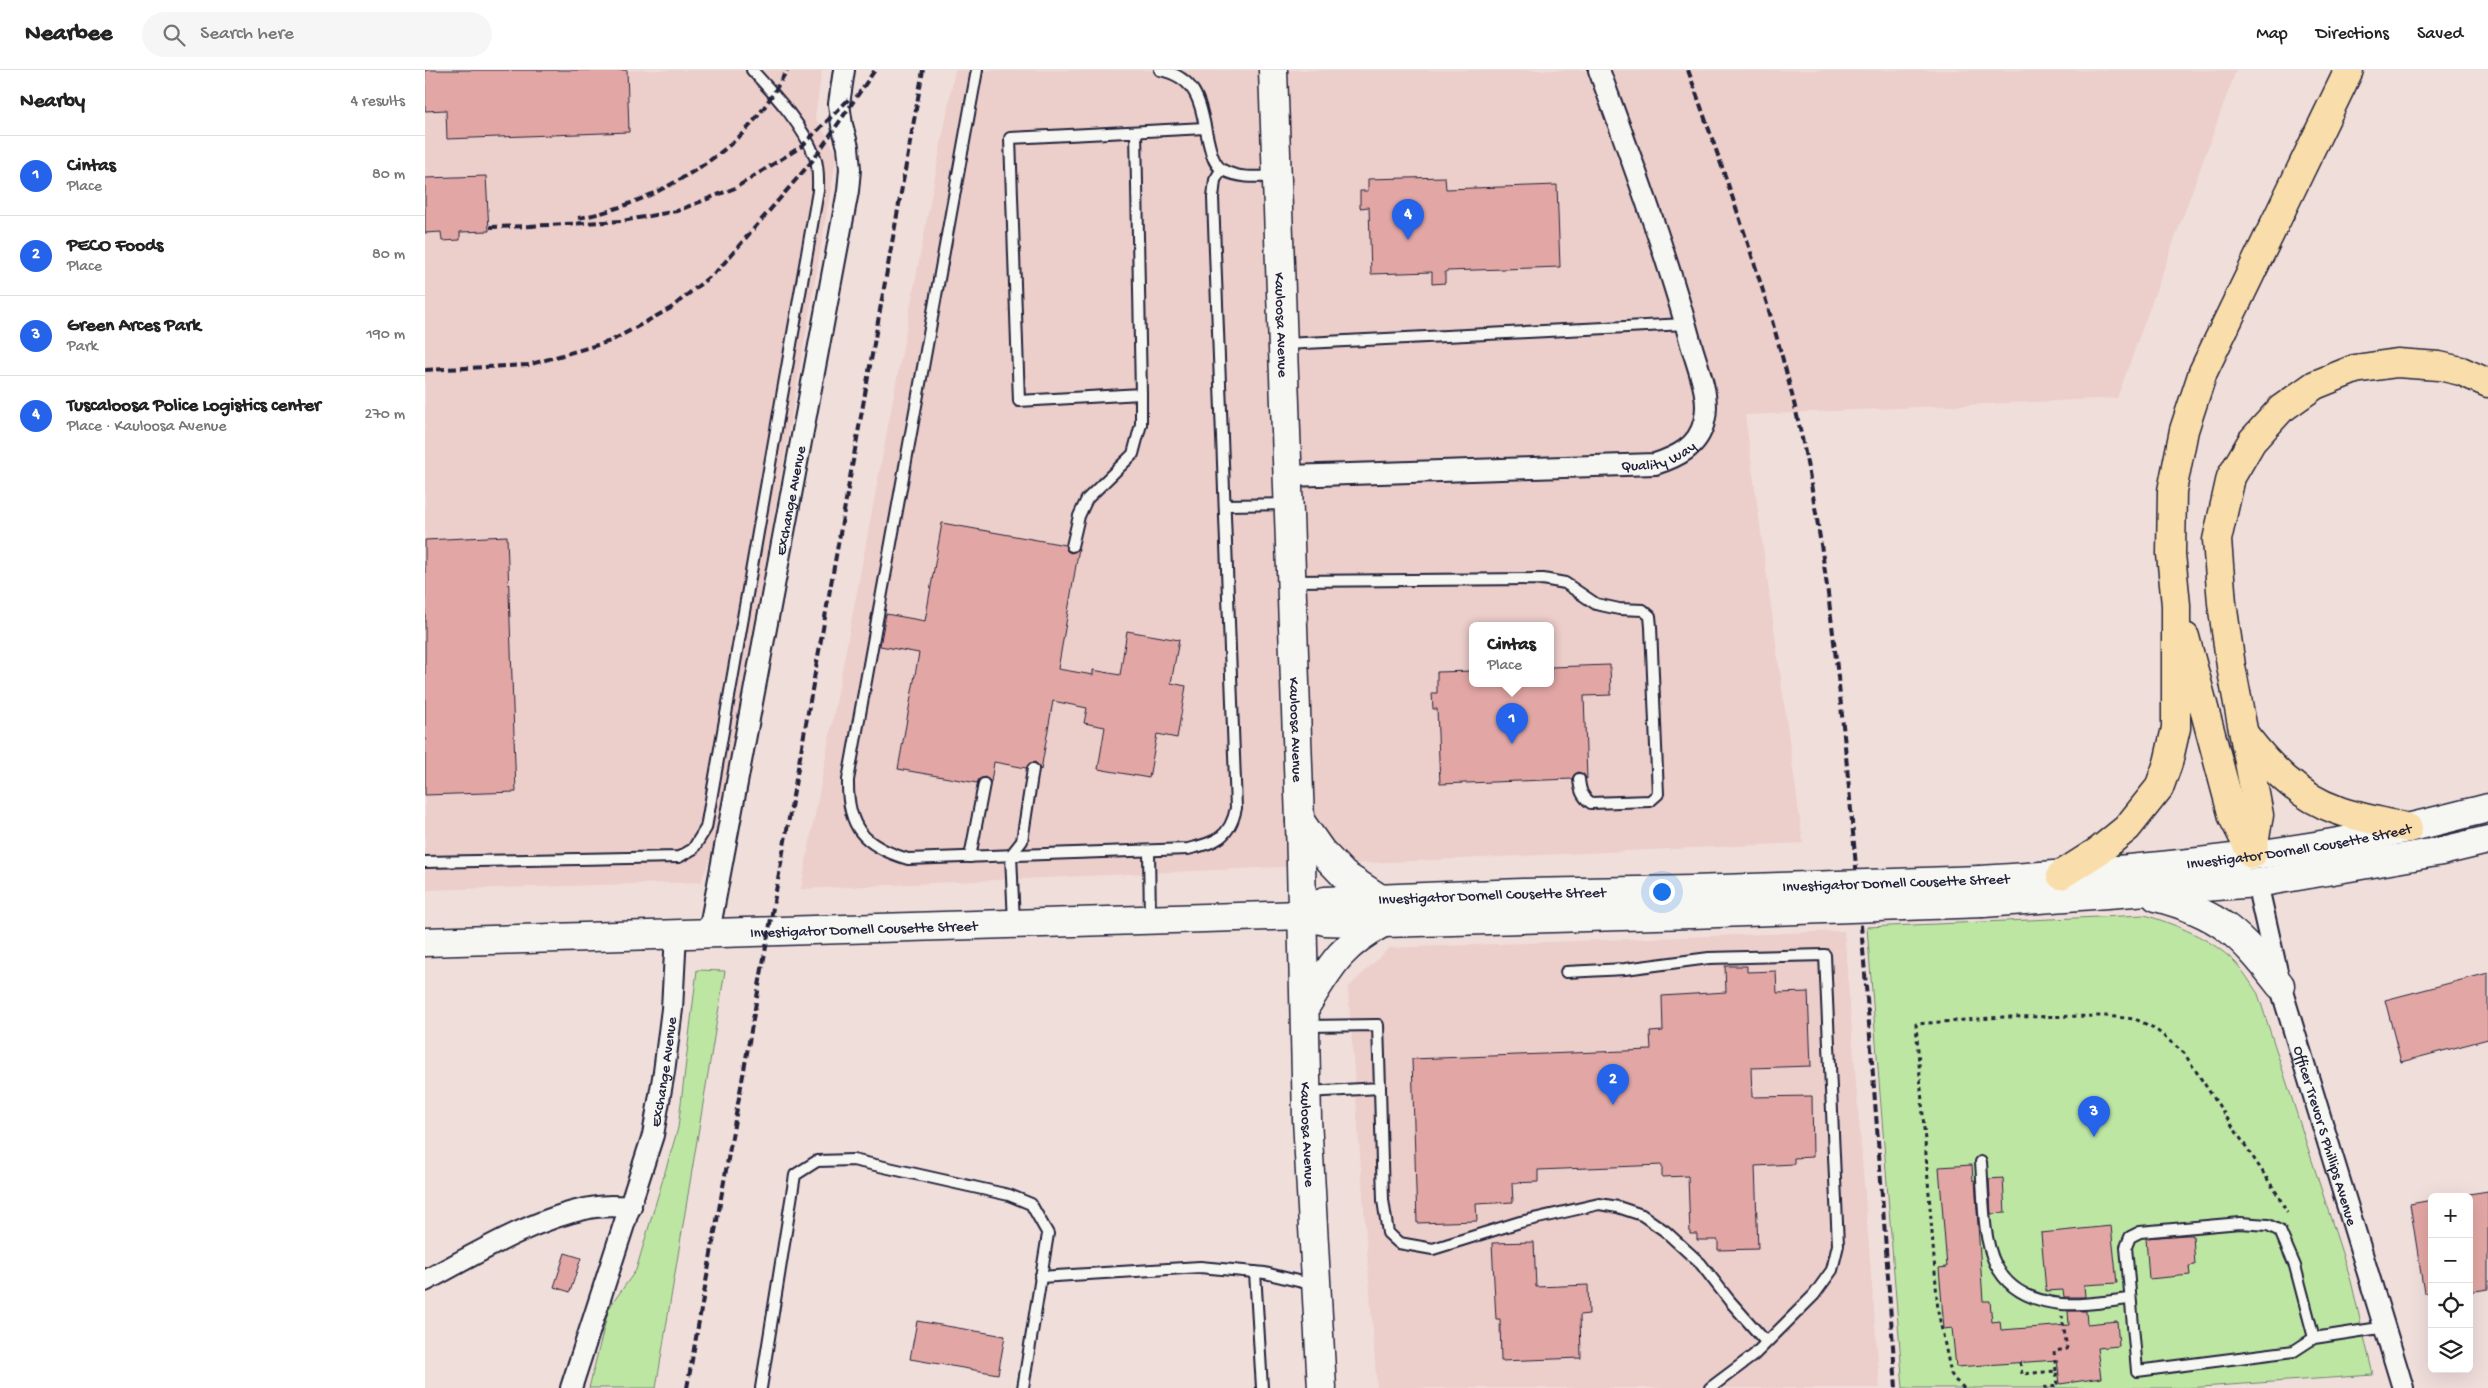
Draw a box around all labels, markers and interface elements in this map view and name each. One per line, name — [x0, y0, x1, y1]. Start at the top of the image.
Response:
search box — [142, 12, 492, 57]
text: Nearbee — [25, 20, 112, 49]
icon: search — [160, 21, 188, 49]
text: Search here — [200, 23, 294, 46]
text: Map — [2256, 24, 2288, 45]
text: Directions — [2316, 24, 2389, 45]
text: Saved — [2417, 24, 2463, 45]
text: Nearby — [20, 90, 85, 115]
text: 4 results — [350, 93, 405, 112]
text: Cintas — [67, 155, 116, 178]
text: 1 — [33, 166, 39, 185]
text: 80 m — [372, 166, 405, 185]
text: Place — [67, 178, 102, 197]
pin: 4 — [1392, 199, 1424, 240]
text: PECO Foods — [67, 235, 163, 258]
text: 2 — [32, 246, 40, 265]
text: 80 m — [372, 246, 405, 265]
text: Place — [67, 258, 102, 277]
street label: Kauloosa Avenue — [1269, 272, 1291, 378]
text: Green Arces Park — [67, 315, 201, 338]
text: 3 — [32, 326, 40, 345]
text: 190 m — [366, 326, 405, 345]
text: Park — [67, 338, 98, 357]
text: Tuscaloosa Police Logistics center — [67, 395, 321, 418]
text: 4 — [32, 406, 40, 425]
text: 270 m — [365, 406, 405, 425]
text: Place · Kauloosa Avenue — [67, 418, 227, 437]
street label: Quality Way — [1621, 438, 1701, 476]
street label: Exchange Avenue — [773, 444, 811, 557]
popup — [1469, 622, 1554, 687]
text: Cintas — [1487, 634, 1536, 657]
text: Place — [1487, 657, 1522, 676]
street label: Kauloosa Avenue — [1284, 677, 1306, 783]
pin: 1 — [1496, 703, 1528, 744]
street label: Investigator Dornell Cousette Street — [2186, 820, 2415, 874]
street label: Investigator Dornell Cousette Street — [1782, 871, 2012, 897]
your location — [1649, 879, 1675, 905]
street label: Investigator Dornell Cousette Street — [1378, 885, 1608, 910]
street label: Investigator Dornell Cousette Street — [750, 918, 980, 943]
street label: Exchange Avenue — [648, 1016, 682, 1128]
street label: Officer Trevor S Phillips Avenue — [2288, 1044, 2360, 1228]
pin: 2 — [1597, 1064, 1629, 1105]
street label: Kauloosa Avenue — [1295, 1082, 1318, 1188]
pin: 3 — [2078, 1096, 2110, 1137]
map controls — [2428, 1193, 2473, 1373]
button: + — [2428, 1193, 2473, 1238]
button: − — [2428, 1238, 2473, 1283]
button: locate — [2428, 1283, 2473, 1328]
button: layers — [2428, 1328, 2473, 1373]

